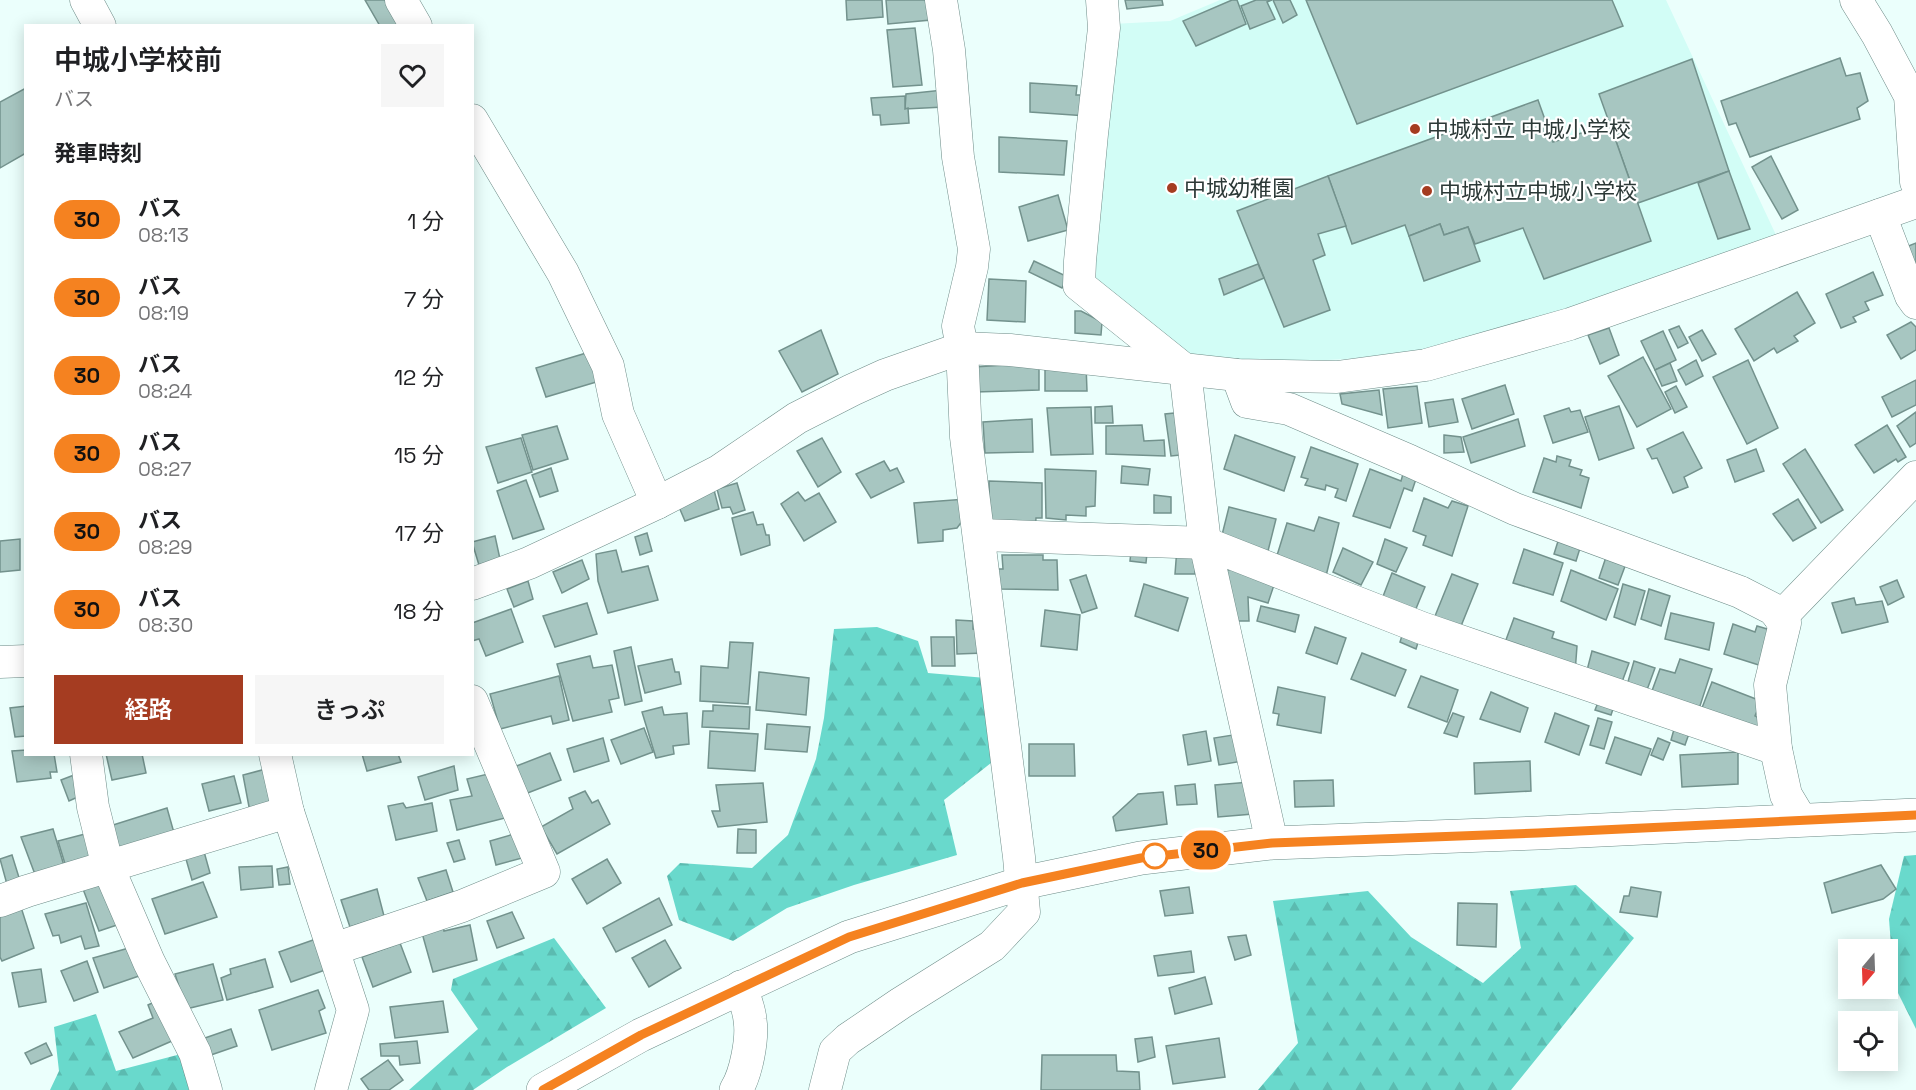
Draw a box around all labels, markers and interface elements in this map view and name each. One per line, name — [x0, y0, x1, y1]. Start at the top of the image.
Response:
text: 中城小学校前 — [54, 42, 222, 78]
button: heart — [381, 44, 444, 107]
text: バス — [54, 86, 94, 112]
place label: 中城村立 中城小学校 — [1427, 115, 1631, 143]
marker: 中城村立 中城小学校 — [1408, 122, 1422, 136]
text: 発車時刻 — [54, 139, 142, 167]
place label: 中城幼稚園 — [1184, 174, 1294, 202]
place label: 中城村立中城小学校 — [1439, 177, 1637, 205]
marker: 中城幼稚園 — [1165, 181, 1179, 195]
marker: 中城村立中城小学校 — [1420, 184, 1434, 198]
text: バス — [138, 194, 182, 222]
text: 30 — [74, 206, 100, 233]
text: 1 分 — [407, 207, 444, 235]
text: 08:13 — [138, 222, 189, 248]
text: バス — [138, 272, 182, 300]
text: 30 — [74, 284, 100, 311]
text: 7 分 — [404, 285, 444, 313]
text: 08:19 — [138, 300, 189, 326]
text: バス — [138, 350, 182, 378]
text: 30 — [74, 362, 100, 389]
text: 12 分 — [394, 363, 444, 391]
text: 08:24 — [138, 378, 192, 404]
text: バス — [138, 428, 182, 456]
text: 30 — [74, 440, 100, 467]
text: 15 分 — [394, 441, 444, 469]
text: 08:27 — [138, 456, 192, 482]
text: バス — [138, 506, 182, 534]
text: 30 — [74, 518, 100, 545]
text: 17 分 — [395, 519, 444, 547]
text: 08:29 — [138, 534, 193, 560]
text: バス — [138, 584, 182, 612]
text: 30 — [74, 596, 100, 623]
text: 18 分 — [393, 597, 444, 625]
text: 08:30 — [138, 612, 193, 638]
button: 経路 — [54, 675, 243, 744]
button: きっぷ — [255, 675, 444, 744]
line badge: 30 — [1179, 830, 1233, 870]
text: 30 — [1193, 837, 1219, 864]
unlabelled marker — [1142, 843, 1168, 869]
north arrow — [1838, 939, 1898, 999]
map controls — [1838, 939, 1898, 1071]
button: locate — [1838, 1011, 1898, 1071]

